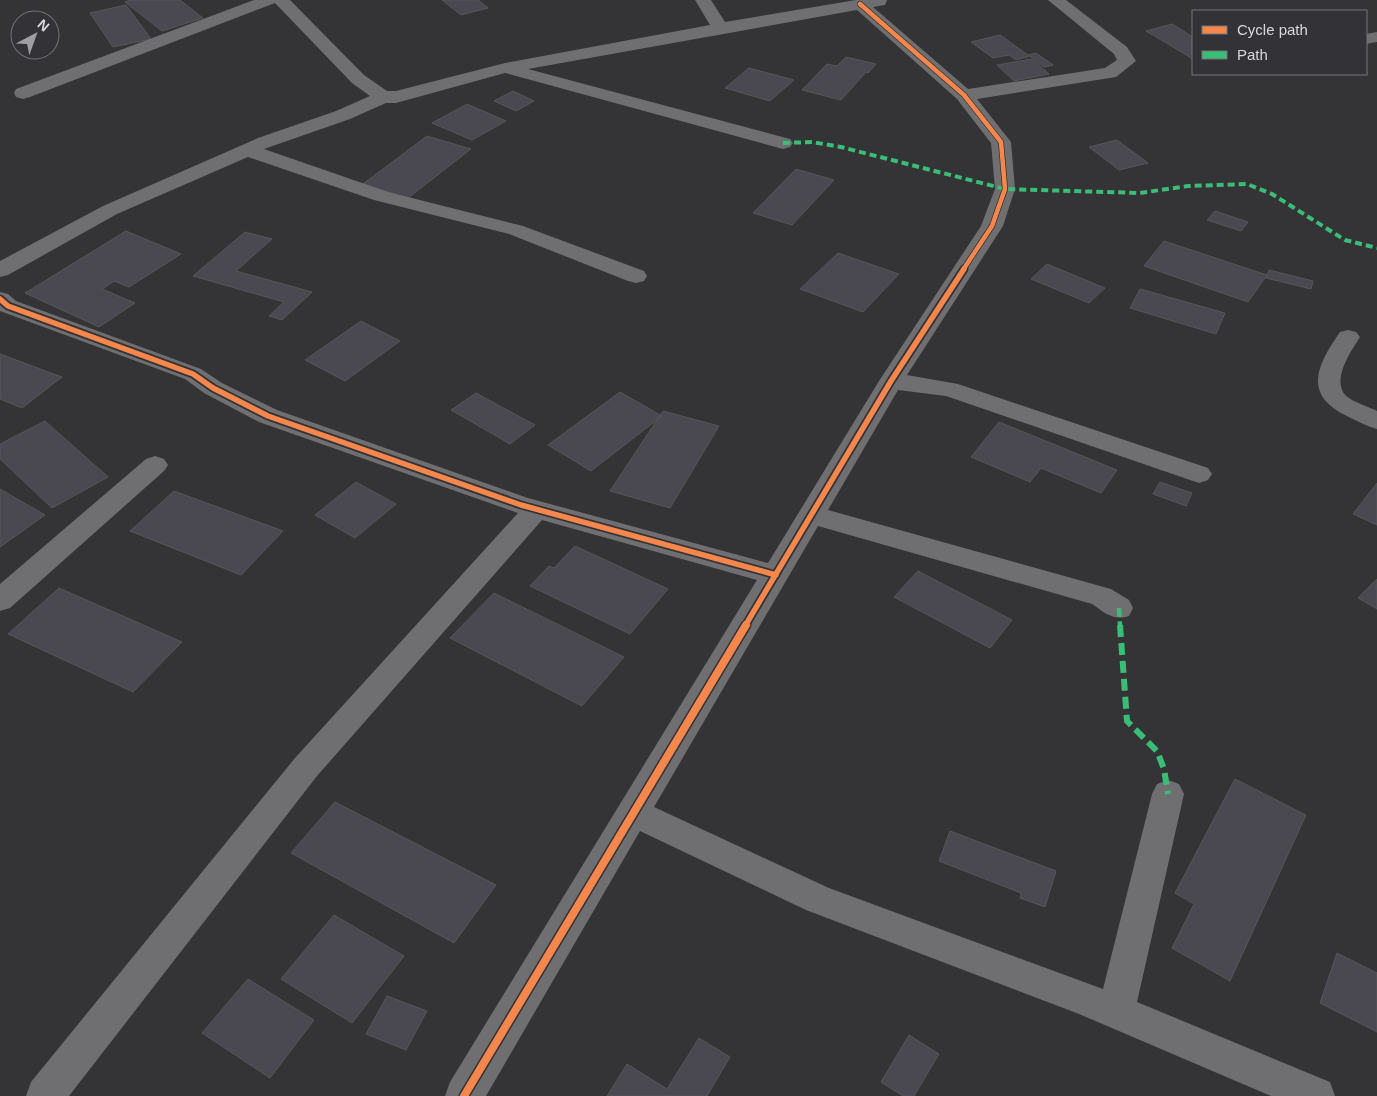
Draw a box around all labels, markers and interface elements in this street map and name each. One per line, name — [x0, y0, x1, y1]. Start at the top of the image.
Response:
north arrow — [10, 10, 60, 60]
legend — [1192, 10, 1367, 75]
text: N — [34, 16, 53, 35]
text: Cycle path — [1237, 21, 1308, 38]
text: Path — [1237, 46, 1268, 63]

